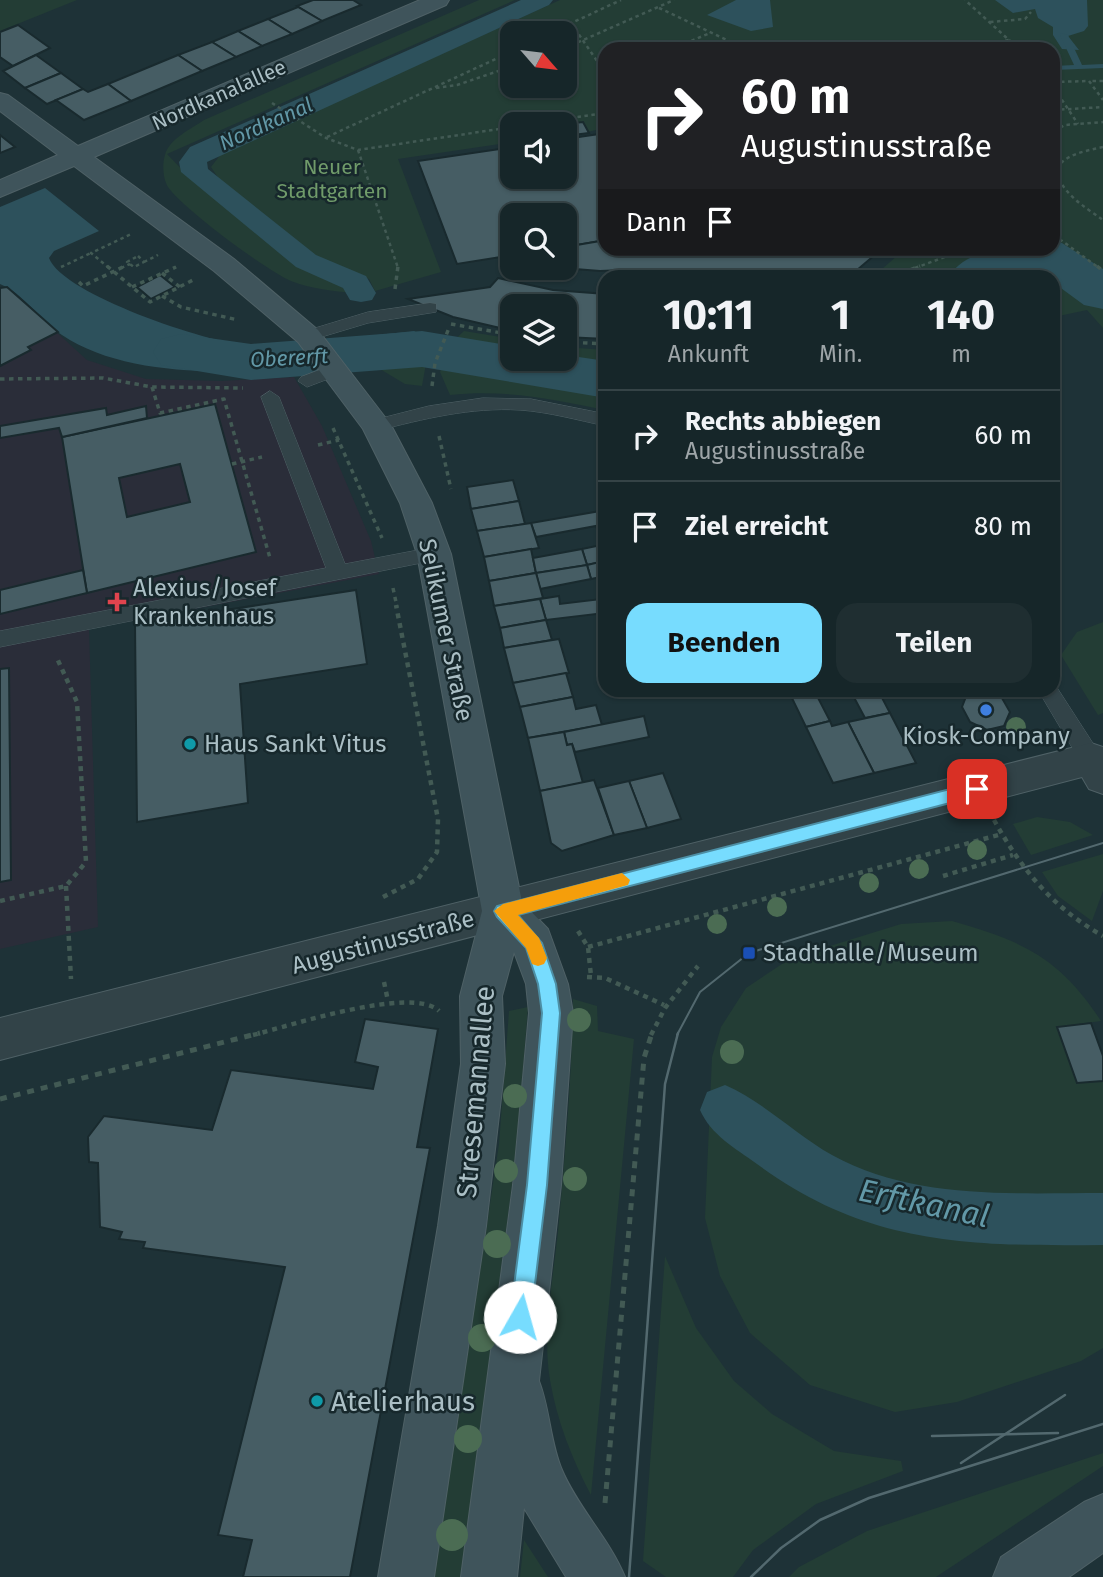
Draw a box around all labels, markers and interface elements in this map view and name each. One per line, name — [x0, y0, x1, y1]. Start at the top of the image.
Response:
north arrow — [500, 21, 578, 98]
map controls — [500, 21, 577, 371]
street label: Nordkanalallee — [148, 54, 290, 136]
text: 60 m — [741, 67, 850, 126]
icon: right — [626, 70, 717, 161]
water label: Nordkanal — [215, 92, 317, 156]
button: sound — [500, 112, 577, 189]
text: Augustinusstraße — [741, 127, 992, 165]
park label: Neuer Stadtgarten — [276, 154, 388, 204]
button: search — [500, 203, 577, 280]
icon: arrive — [701, 203, 739, 241]
text: Dann — [626, 207, 687, 238]
text: 10:11 — [663, 290, 754, 340]
text: 1 — [831, 290, 850, 340]
text: 140 — [927, 290, 995, 340]
button: layers — [500, 294, 577, 371]
text: Ankunft — [668, 340, 749, 368]
text: Min. — [819, 340, 862, 368]
text: m — [951, 340, 971, 368]
water label: Obererft — [249, 343, 329, 373]
text: Rechts abbiegen — [685, 406, 881, 437]
icon: right — [626, 417, 664, 455]
text: 60 m — [974, 420, 1032, 451]
text: Augustinusstraße — [685, 437, 865, 465]
icon: arrive — [626, 508, 664, 546]
text: Ziel erreicht — [685, 511, 828, 542]
text: 80 m — [974, 511, 1032, 542]
street label: Selikumer Straße — [413, 536, 479, 724]
place label: Alexius/Josef Krankenhaus — [133, 574, 278, 630]
marker: Alexius/Josef Krankenhaus — [107, 592, 127, 612]
button: Beenden — [626, 603, 822, 683]
button: Teilen — [836, 603, 1032, 683]
marker: Kiosk-Company — [978, 702, 994, 718]
place label: Kiosk-Company — [902, 722, 1070, 750]
place label: Haus Sankt Vitus — [204, 730, 386, 758]
marker: Haus Sankt Vitus — [182, 736, 198, 752]
pin — [947, 759, 1007, 819]
icon: arrive — [958, 770, 996, 808]
street label: Augustinusstraße — [288, 904, 478, 980]
place label: Stadthalle/Museum — [763, 939, 979, 967]
marker: Stadthalle/Museum — [741, 945, 757, 961]
street label: Stresemannallee — [450, 985, 501, 1199]
water label: Erftkanal — [855, 1171, 993, 1235]
position arrow — [483, 1280, 557, 1354]
place label: Atelierhaus — [331, 1385, 475, 1418]
marker: Atelierhaus — [309, 1393, 325, 1409]

